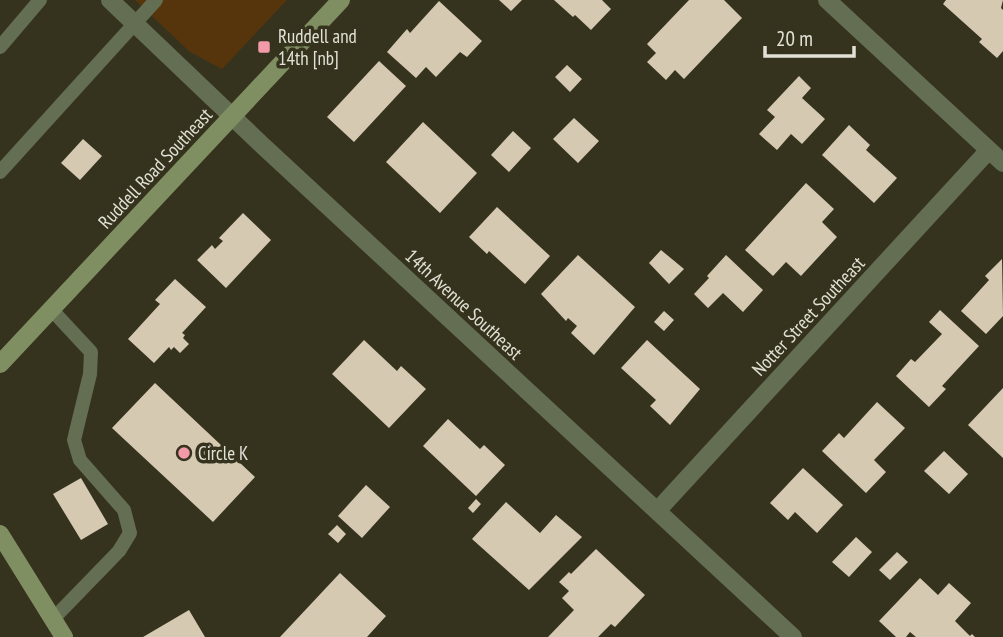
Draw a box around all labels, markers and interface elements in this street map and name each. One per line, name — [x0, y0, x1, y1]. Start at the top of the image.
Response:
scale bar — [765, 14, 854, 58]
place label: Ruddell and 14th [nb] — [278, 24, 357, 70]
text: 20 m — [776, 25, 813, 52]
marker: Ruddell and 14th [nb] — [256, 39, 272, 55]
street label: Ruddell Road Southeast — [93, 102, 218, 233]
street label: 14th Avenue Southeast — [400, 244, 528, 365]
street label: Notter Street Southeast — [747, 251, 870, 381]
place label: Circle K — [198, 441, 248, 465]
marker: Circle K — [176, 445, 192, 461]

